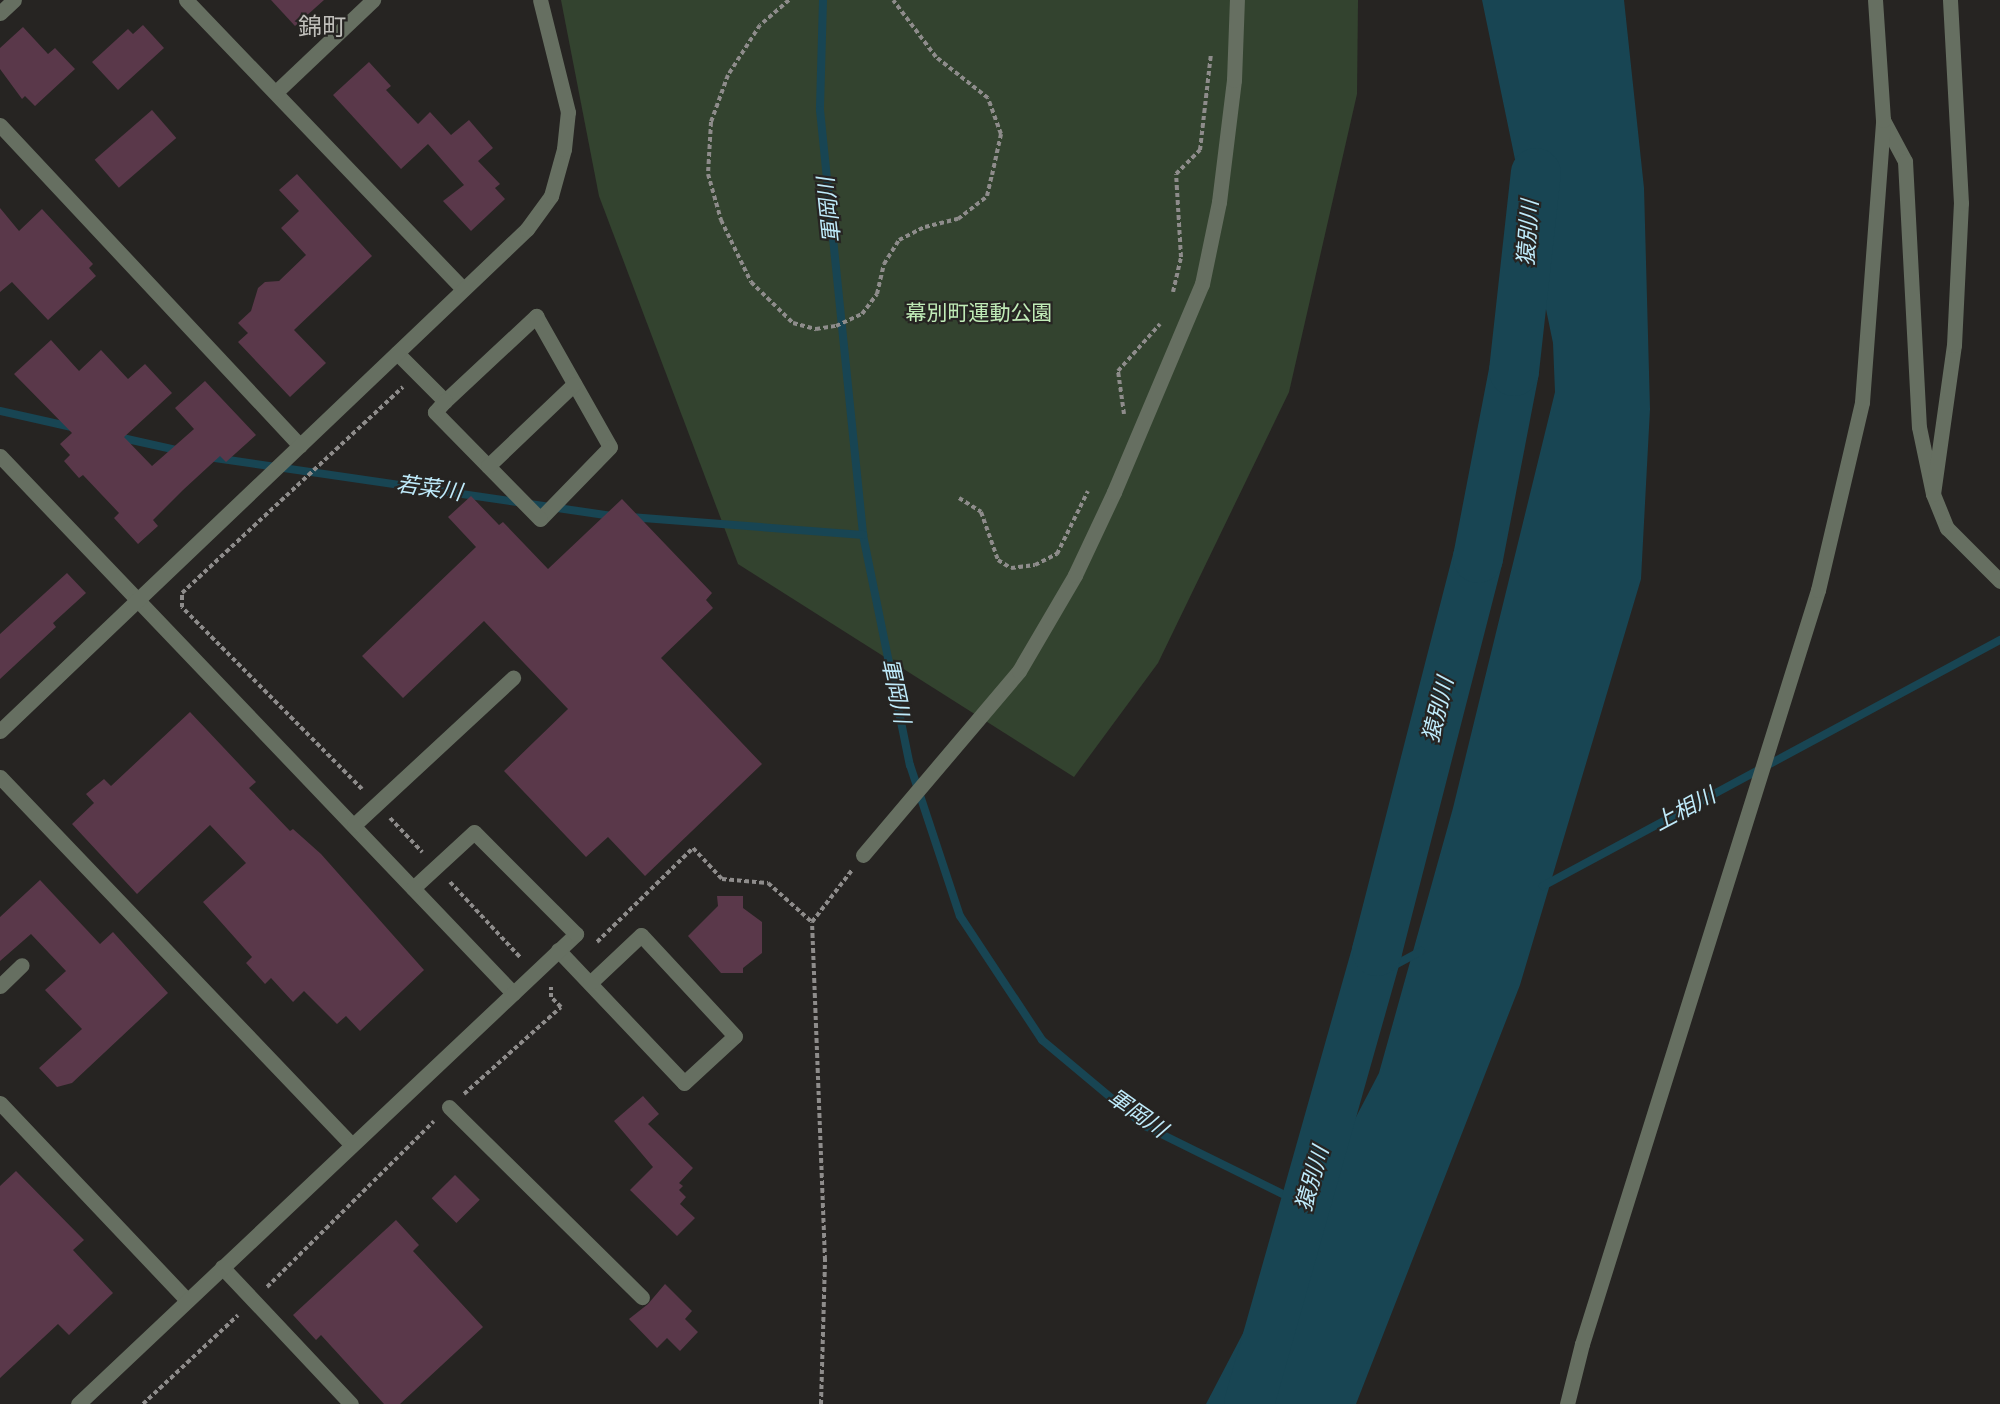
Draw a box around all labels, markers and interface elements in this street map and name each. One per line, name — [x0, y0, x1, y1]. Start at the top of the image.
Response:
district label: 錦町 — [298, 14, 346, 42]
water label: 軍岡川 — [813, 176, 847, 244]
water label: 猿別川 — [1514, 199, 1544, 267]
park label: 幕別町運動公園 — [906, 300, 1052, 326]
water label: 若菜川 — [394, 471, 464, 507]
water label: 軍岡川 — [875, 656, 915, 726]
water label: 猿別川 — [1418, 675, 1460, 745]
water label: 上相川 — [1650, 783, 1720, 837]
water label: 軍岡川 — [1102, 1084, 1172, 1144]
water label: 猿別川 — [1291, 1144, 1335, 1214]

